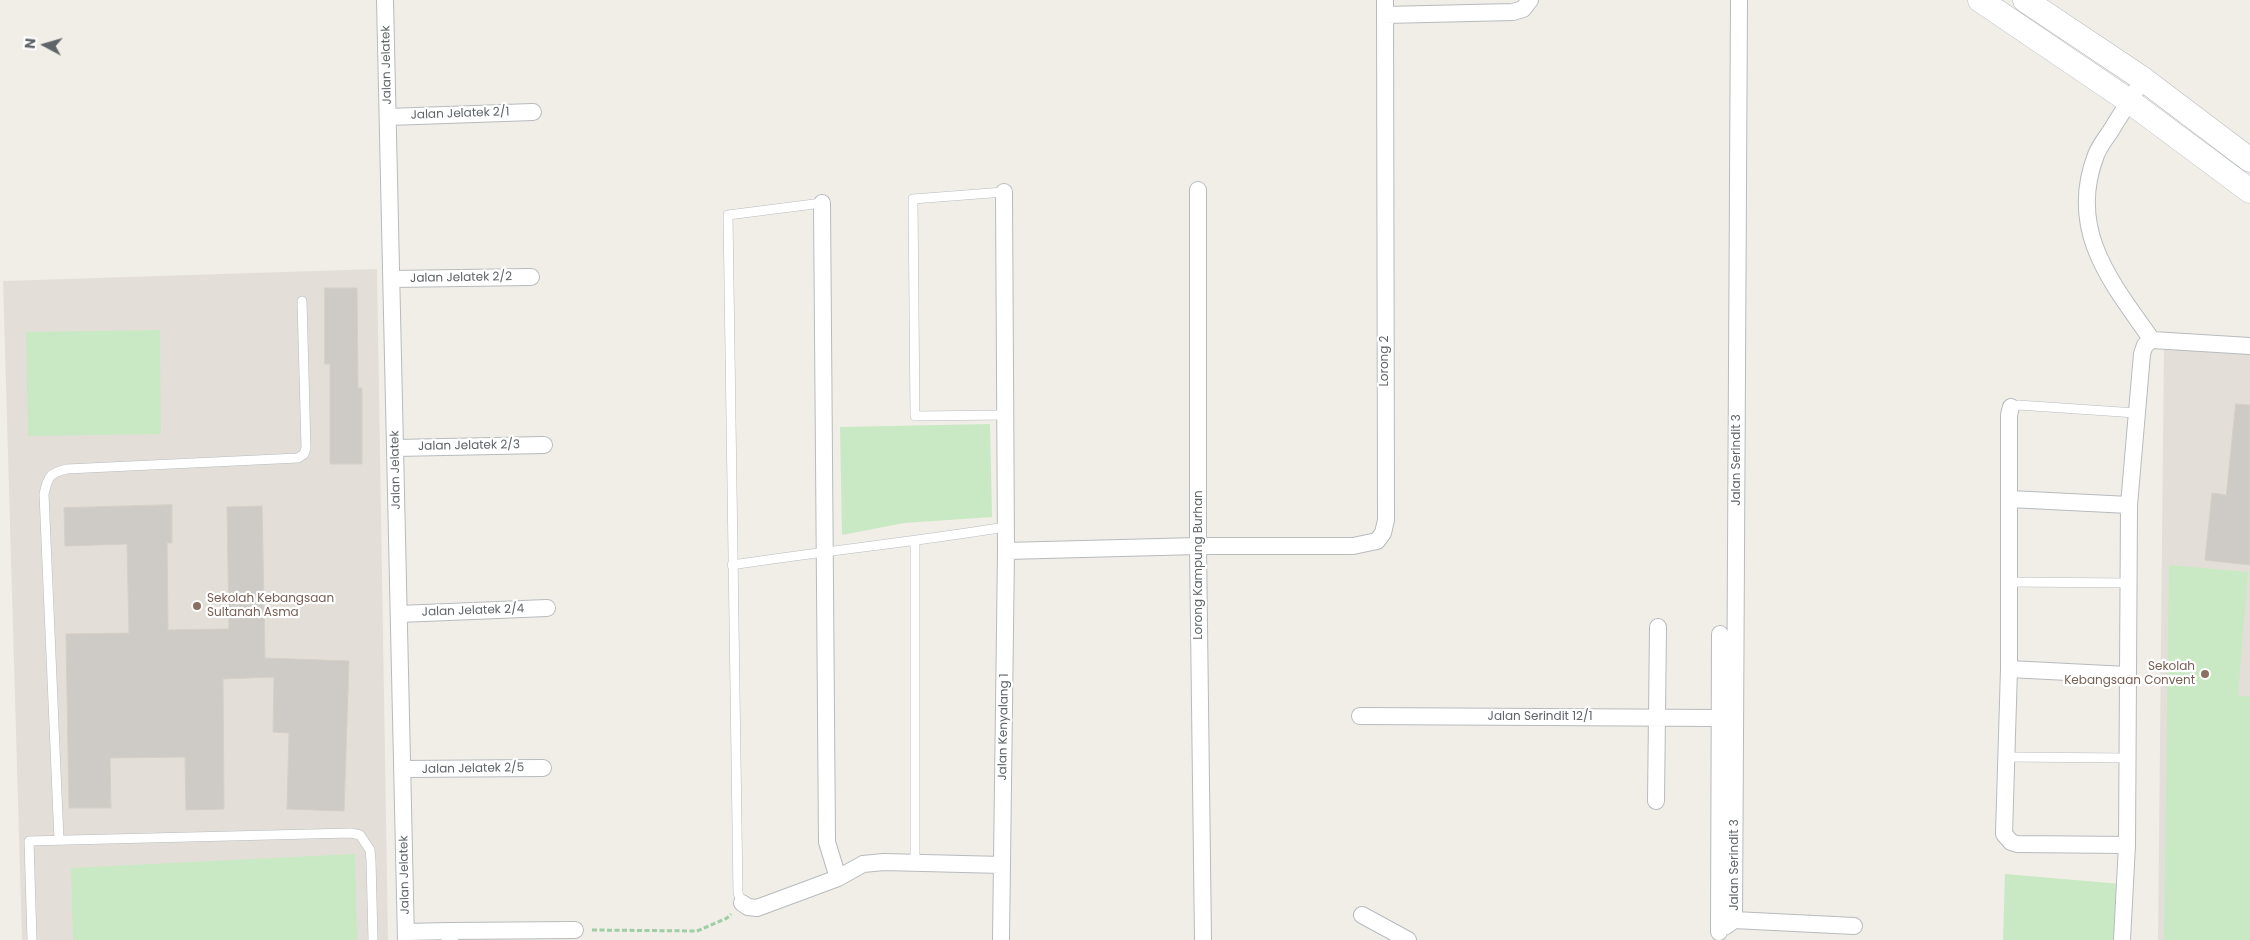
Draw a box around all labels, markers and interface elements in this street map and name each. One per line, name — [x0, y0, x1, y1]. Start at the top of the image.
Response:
north arrow — [20, 20, 70, 70]
street label: Jalan Jelatek — [379, 25, 395, 105]
text: N — [20, 37, 41, 50]
street label: Jalan Jelatek 2/1 — [410, 105, 510, 123]
street label: Jalan Jelatek 2/2 — [410, 270, 512, 286]
street label: Lorong 2 — [1378, 336, 1392, 386]
street label: Jalan Serindit 3 — [1730, 414, 1744, 506]
street label: Jalan Jelatek — [388, 430, 404, 510]
street label: Jalan Jelatek 2/3 — [418, 438, 520, 454]
street label: Lorong Kampung Burhan — [1192, 490, 1206, 640]
place label: Sekolah Kebangsaan Sultanah Asma — [207, 592, 334, 620]
marker: Sekolah Kebangsaan Sultanah Asma — [191, 600, 203, 612]
street label: Jalan Jelatek 2/4 — [421, 602, 525, 620]
place label: Sekolah Kebangsaan Convent — [2064, 660, 2195, 688]
marker: Sekolah Kebangsaan Convent — [2199, 668, 2211, 680]
street label: Jalan Kenyalang 1 — [996, 673, 1012, 781]
street label: Jalan Serindit 12/1 — [1488, 710, 1592, 724]
street label: Jalan Jelatek 2/5 — [422, 761, 524, 777]
street label: Jalan Serindit 3 — [1728, 819, 1742, 911]
street label: Jalan Jelatek — [397, 835, 413, 915]

